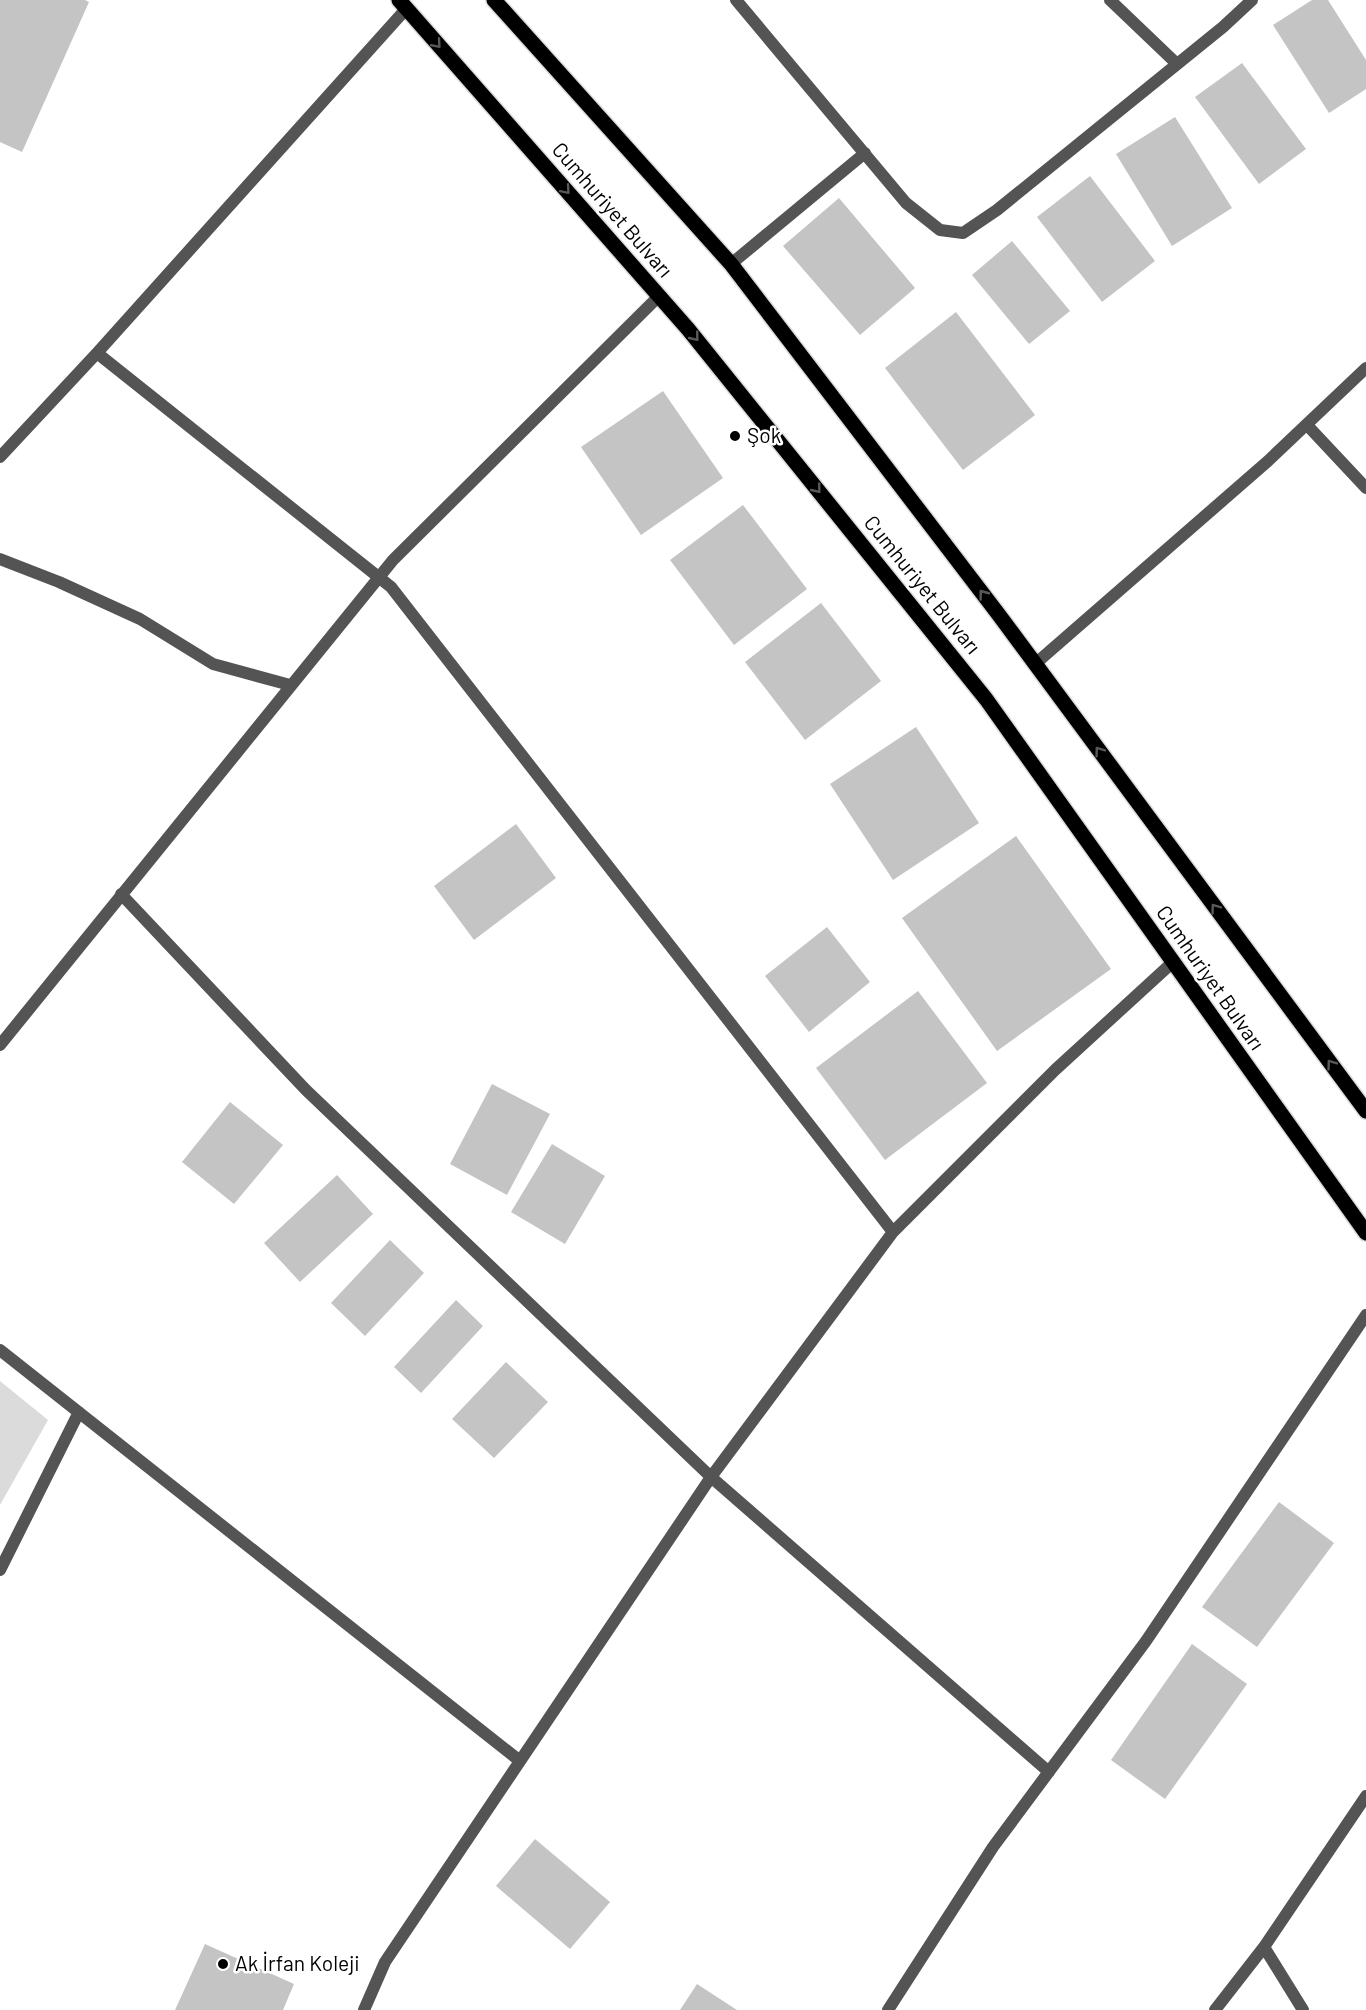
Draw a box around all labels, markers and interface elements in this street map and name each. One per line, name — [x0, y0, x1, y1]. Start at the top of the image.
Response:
one-way arrow — [430, 37, 441, 48]
street label: Cumhuriyet Bulvarı — [548, 136, 679, 282]
one-way arrow — [559, 183, 570, 194]
one-way arrow — [687, 330, 698, 341]
place label: Şok — [747, 422, 781, 447]
marker: Şok — [728, 429, 742, 443]
one-way arrow — [810, 482, 821, 493]
street label: Cumhuriyet Bulvarı — [860, 510, 987, 658]
one-way arrow — [979, 590, 990, 601]
one-way arrow — [1096, 746, 1107, 757]
street label: Cumhuriyet Bulvarı — [1152, 900, 1270, 1054]
one-way arrow — [1212, 903, 1223, 914]
one-way arrow — [1327, 1060, 1338, 1071]
place label: Ak İrfan Koleji — [235, 1950, 360, 1975]
marker: Ak İrfan Koleji — [216, 1957, 230, 1971]

